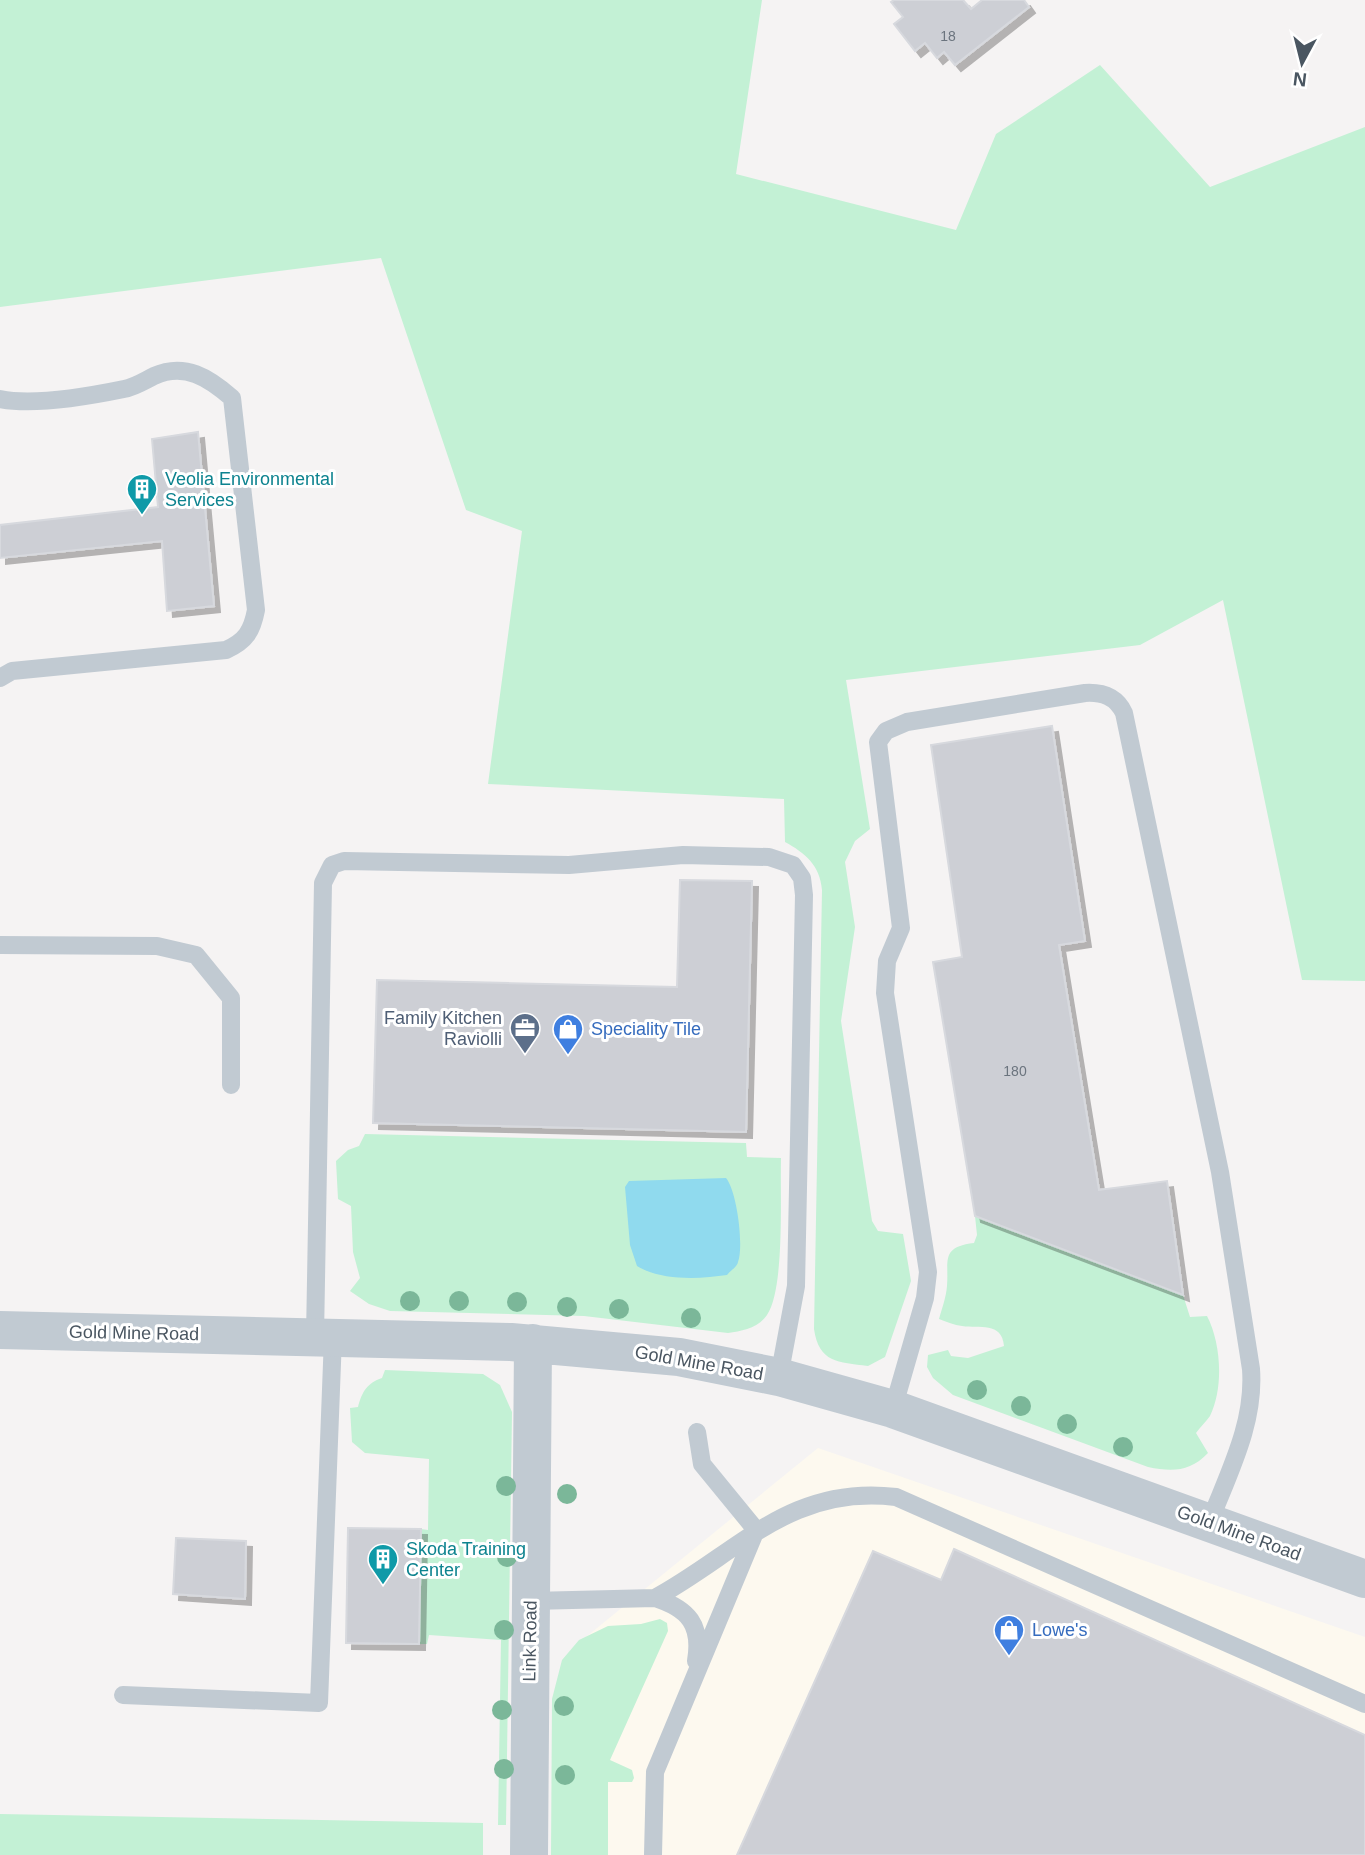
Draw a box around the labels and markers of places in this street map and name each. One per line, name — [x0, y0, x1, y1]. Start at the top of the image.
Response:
place label: Veolia Environmental Services — [165, 469, 334, 510]
building icon: Veolia Environmental Services — [125, 472, 159, 516]
place label: Family Kitchen Raviolli — [384, 1008, 502, 1049]
office icon: Family Kitchen Raviolli — [508, 1011, 542, 1055]
shop icon: Speciality Tile — [551, 1012, 585, 1056]
place label: Speciality Tile — [591, 1019, 701, 1039]
place label: Skoda Training Center — [406, 1539, 526, 1580]
building icon: Skoda Training Center — [366, 1542, 400, 1586]
shop icon: Lowe's — [992, 1613, 1026, 1657]
place label: Lowe's — [1032, 1620, 1087, 1640]

